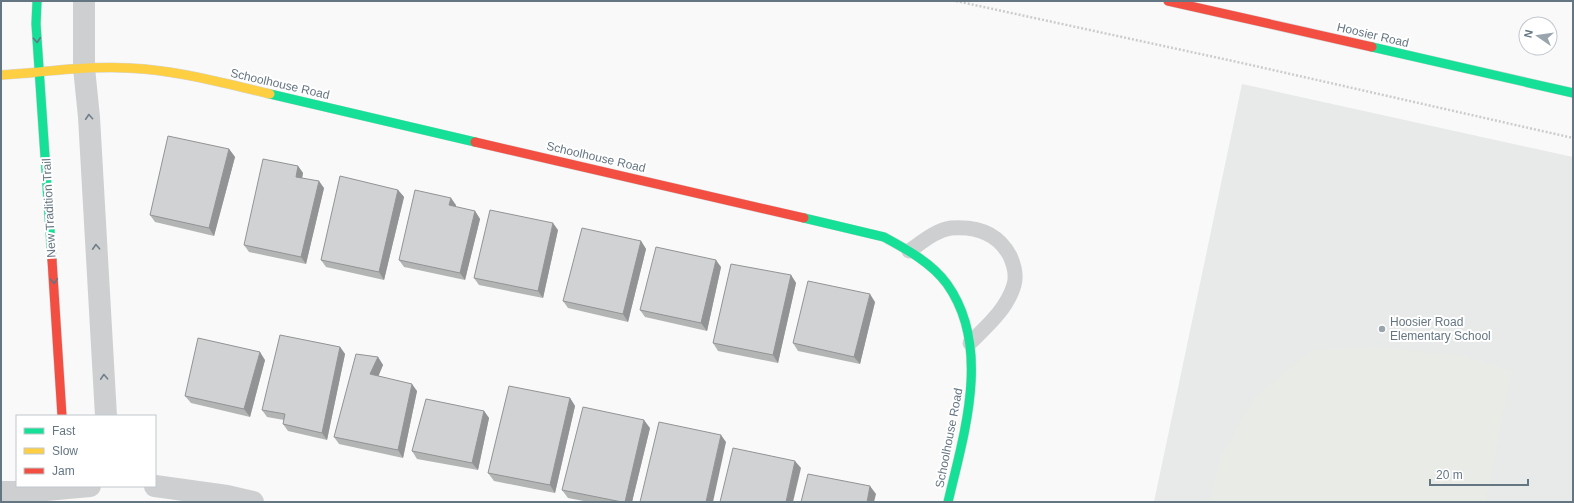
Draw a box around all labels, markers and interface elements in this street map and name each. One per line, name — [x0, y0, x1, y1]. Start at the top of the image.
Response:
north arrow — [1518, 16, 1558, 56]
street label: Hoosier Road — [1336, 20, 1410, 50]
text: N — [1522, 28, 1535, 39]
one-way arrow — [32, 37, 41, 43]
street label: Schoolhouse Road — [229, 66, 331, 102]
one-way arrow — [84, 114, 93, 121]
street label: Schoolhouse Road — [545, 139, 647, 175]
street label: New Tradition Trail — [39, 158, 59, 258]
one-way arrow — [92, 244, 101, 250]
one-way arrow — [49, 278, 58, 284]
place label: Hoosier Road Elementary School — [1390, 315, 1491, 343]
marker: Hoosier Road Elementary School — [1377, 324, 1387, 334]
one-way arrow — [99, 374, 108, 380]
street label: Schoolhouse Road — [932, 387, 966, 489]
legend — [16, 415, 156, 487]
text: Fast — [52, 424, 76, 438]
text: Slow — [52, 444, 78, 458]
scale bar — [1430, 461, 1528, 487]
text: Jam — [52, 464, 75, 478]
text: 20 m — [1436, 468, 1463, 482]

